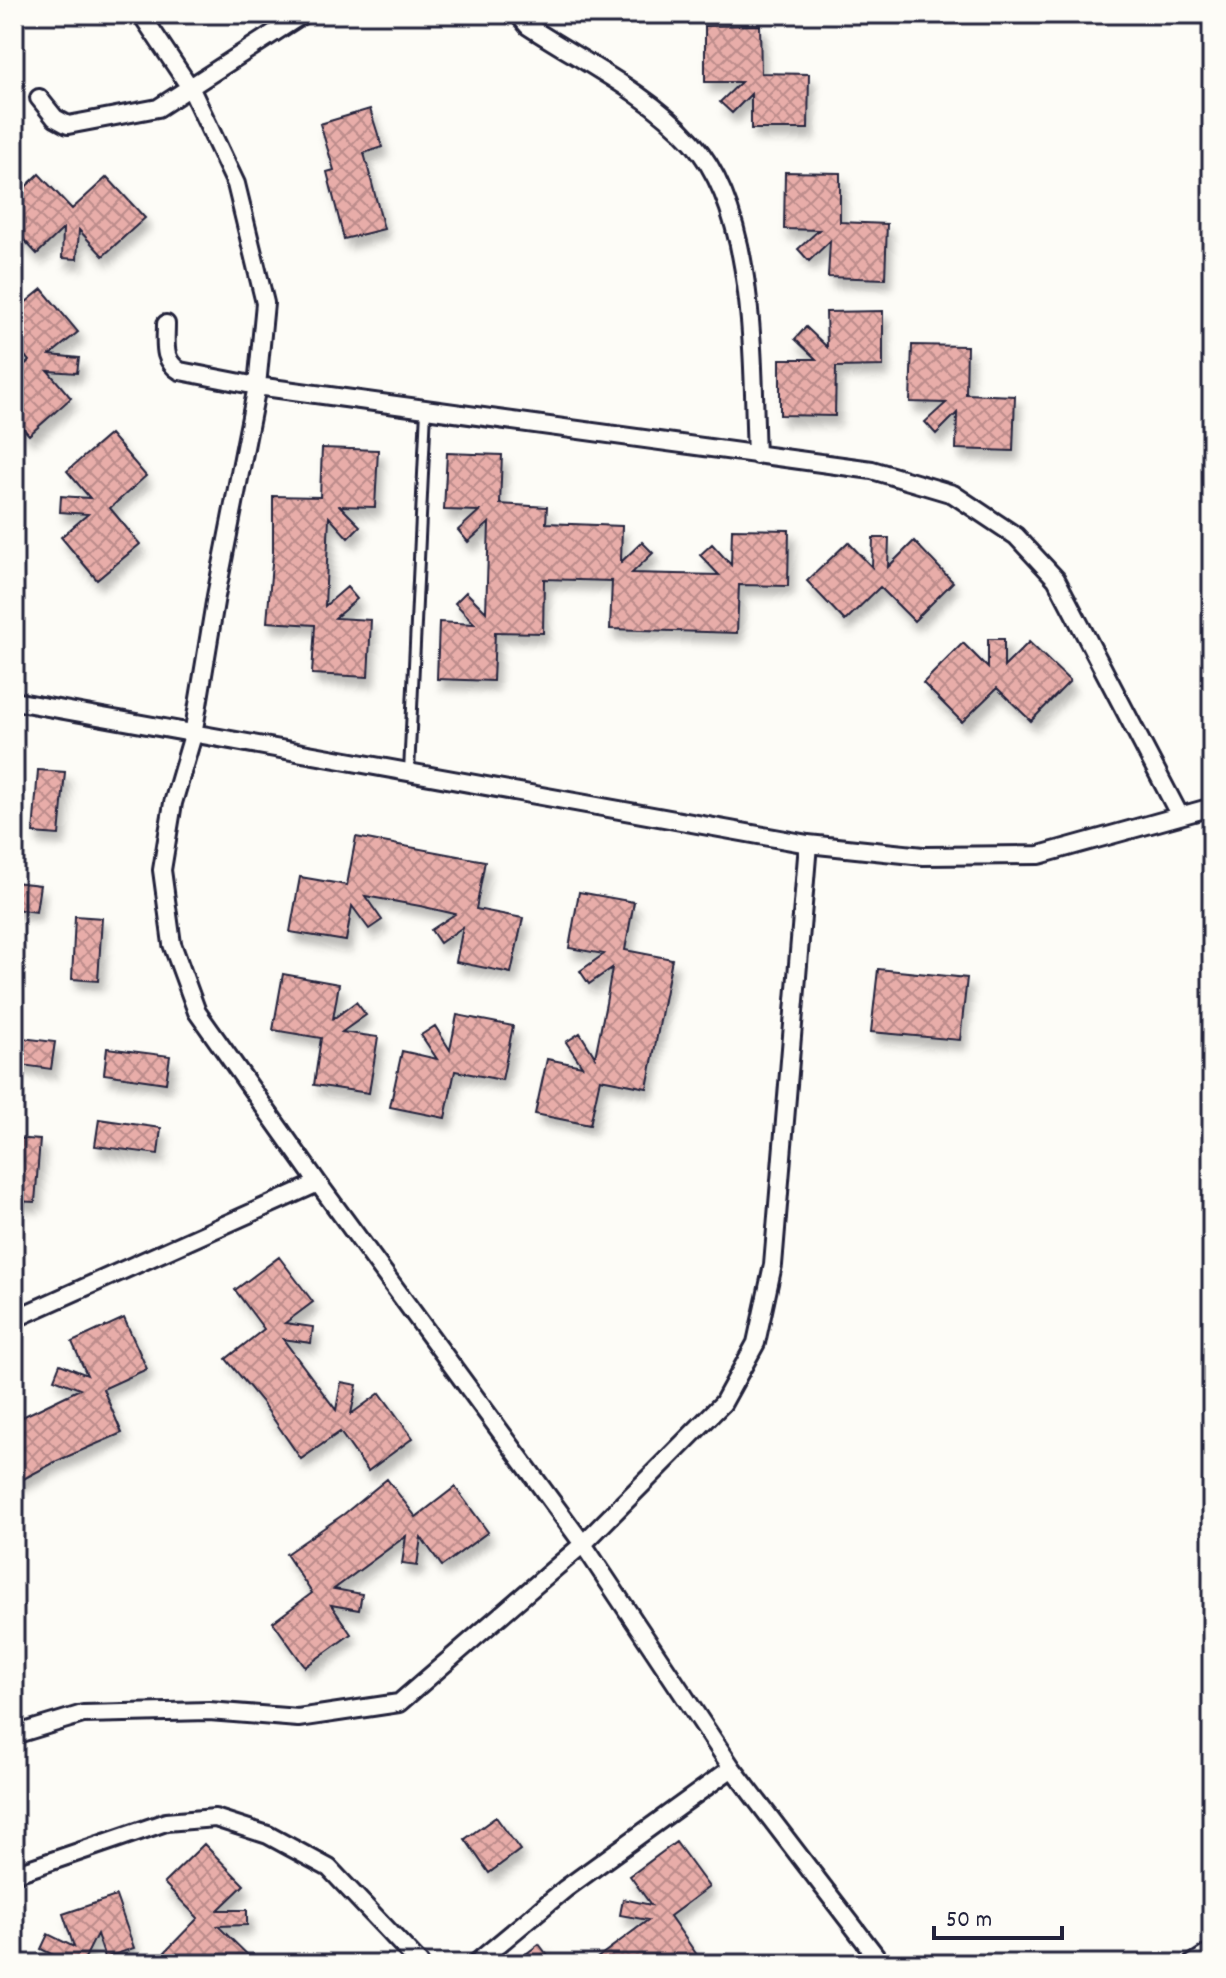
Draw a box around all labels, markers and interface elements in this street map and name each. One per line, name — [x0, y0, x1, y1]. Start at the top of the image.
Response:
scale bar — [934, 1890, 1062, 1940]
text: 50 m — [946, 1904, 992, 1938]

